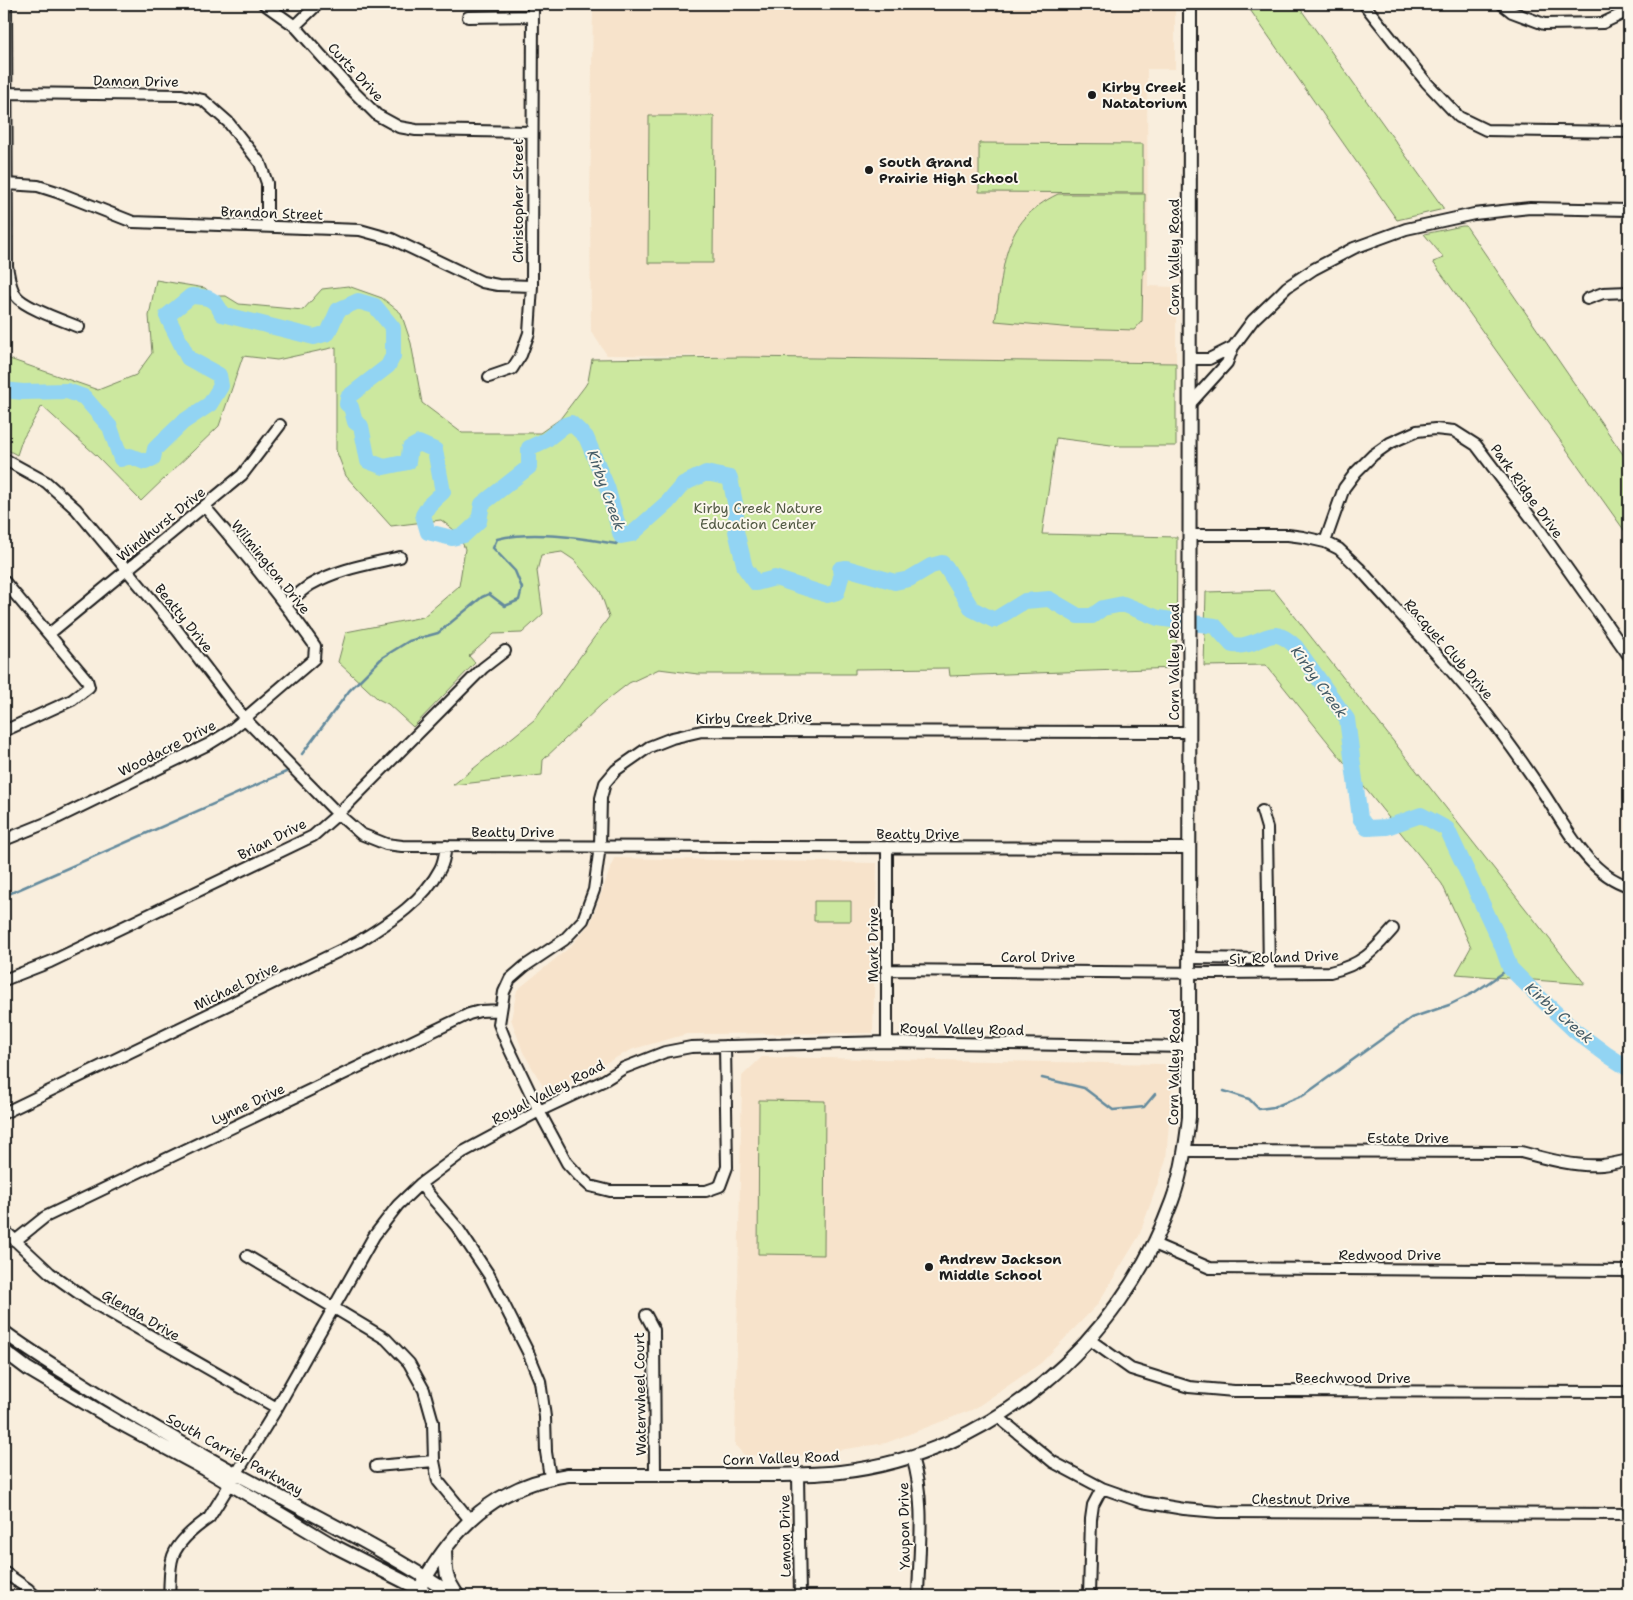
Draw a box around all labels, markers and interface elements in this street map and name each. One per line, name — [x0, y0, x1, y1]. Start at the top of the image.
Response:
street label: Curts Drive — [324, 39, 388, 105]
street label: Damon Drive — [93, 71, 179, 91]
place label: Kirby Creek Natatorium — [1102, 78, 1187, 112]
marker: Kirby Creek Natatorium — [1086, 89, 1098, 101]
street label: Christopher Street — [509, 139, 527, 263]
place label: South Grand Prairie High School — [879, 153, 1018, 187]
marker: South Grand Prairie High School — [863, 164, 875, 176]
street label: Corn Valley Road — [1165, 198, 1183, 315]
street label: Brandon Street — [220, 202, 324, 224]
street label: Park Ridge Drive — [1487, 440, 1567, 542]
water label: Kirby Creek — [582, 447, 630, 533]
street label: Windhurst Drive — [113, 483, 209, 565]
park label: Kirby Creek Nature Education Center — [694, 499, 822, 533]
street label: Wilmington Drive — [228, 516, 315, 618]
street label: Beatty Drive — [151, 580, 217, 656]
street label: Racquet Club Drive — [1400, 595, 1498, 703]
street label: Corn Valley Road — [1165, 603, 1183, 720]
water label: Kirby Creek — [1286, 642, 1352, 722]
street label: Kirby Creek Drive — [696, 708, 812, 728]
street label: Woodacre Drive — [115, 716, 219, 780]
street label: Brian Drive — [235, 814, 309, 864]
street label: Beatty Drive — [471, 823, 555, 841]
street label: Beatty Drive — [876, 825, 960, 843]
street label: Mark Drive — [864, 907, 882, 983]
street label: Sir Roland Drive — [1229, 946, 1339, 968]
street label: Carol Drive — [1001, 948, 1075, 966]
street label: Michael Drive — [191, 958, 282, 1014]
water label: Kirby Creek — [1521, 978, 1598, 1048]
street label: Corn Valley Road — [1164, 1008, 1184, 1126]
street label: Royal Valley Road — [900, 1019, 1024, 1039]
street label: Royal Valley Road — [489, 1056, 608, 1128]
street label: Lynne Drive — [208, 1079, 288, 1129]
street label: Estate Drive — [1367, 1129, 1449, 1147]
street label: Redwood Drive — [1339, 1246, 1441, 1264]
place label: Andrew Jackson Middle School — [939, 1250, 1062, 1284]
marker: Andrew Jackson Middle School — [923, 1261, 935, 1273]
street label: Glenda Drive — [99, 1285, 184, 1345]
street label: Waterwheel Court — [630, 1332, 650, 1456]
street label: Beechwood Drive — [1295, 1369, 1411, 1387]
street label: South Carrier Parkway — [163, 1409, 307, 1499]
street label: Corn Valley Road — [722, 1447, 840, 1469]
street label: Yaupon Drive — [894, 1482, 914, 1570]
street label: Chestnut Drive — [1252, 1490, 1351, 1508]
street label: Lemon Drive — [775, 1494, 795, 1578]

